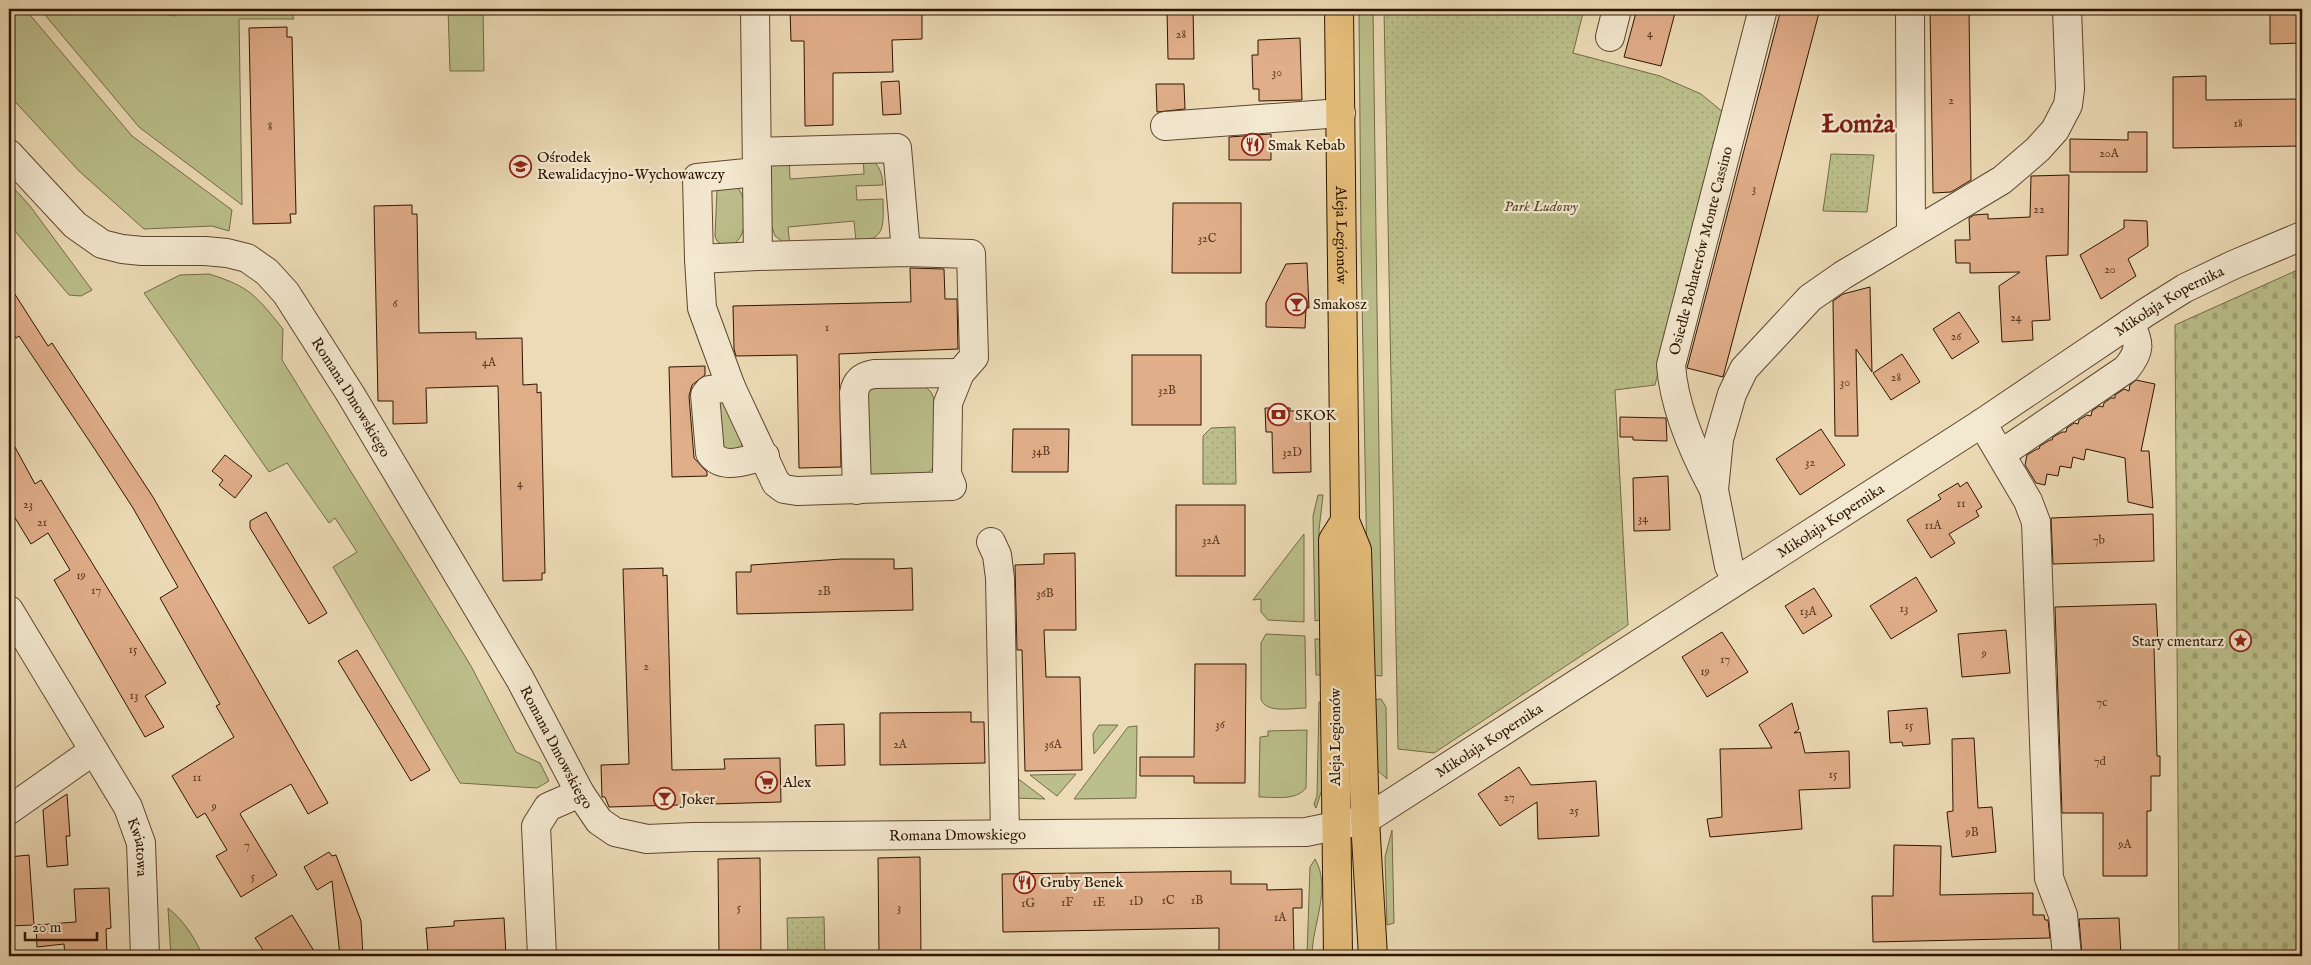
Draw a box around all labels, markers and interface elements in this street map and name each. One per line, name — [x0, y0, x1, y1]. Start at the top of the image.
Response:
house number: 4 — [1647, 26, 1653, 41]
house number: 28 — [1176, 27, 1186, 42]
house number: 30 — [1272, 65, 1282, 80]
house number: 2 — [1948, 93, 1954, 108]
district label: Łomża — [1821, 109, 1896, 141]
house number: 18 — [2233, 116, 2243, 131]
house number: 8 — [268, 119, 273, 134]
restaurant icon: Smak Kebab — [1240, 133, 1264, 157]
place label: Smak Kebab — [1268, 136, 1345, 155]
street label: Osiedle Bohaterów Monte Cassino — [1664, 144, 1737, 357]
house number: 20A — [2099, 146, 2120, 161]
place label: Ośrodek Rewalidacyjno-Wychowawczy — [537, 148, 725, 184]
school or university icon: Ośrodek Rewalidacyjno-Wychowawczy — [509, 154, 533, 178]
house number: 3 — [1752, 181, 1756, 196]
street label: Aleja Legionów — [1332, 185, 1352, 285]
park label: Park Ludowy — [1504, 197, 1578, 216]
house number: 22 — [2033, 202, 2045, 217]
house number: 32C — [1198, 231, 1217, 246]
street label: Mikołaja Kopernika — [2111, 261, 2227, 340]
house number: 20 — [2104, 262, 2116, 277]
bar icon: Smakosz — [1285, 292, 1309, 316]
place label: Smakosz — [1313, 295, 1367, 314]
house number: 6 — [392, 296, 398, 311]
house number: 24 — [2010, 310, 2022, 325]
house number: 1 — [825, 320, 829, 335]
house number: 26 — [1951, 329, 1962, 344]
street label: Romana Dmowskiego — [307, 334, 395, 460]
house number: 4A — [482, 355, 497, 370]
house number: 28 — [1891, 370, 1901, 385]
house number: 30 — [1840, 375, 1850, 390]
house number: 32B — [1158, 383, 1176, 398]
bank icon: SKOK — [1267, 403, 1291, 427]
place label: SKOK — [1295, 406, 1337, 425]
house number: 34B — [1032, 444, 1050, 459]
house number: 32D — [1282, 445, 1302, 460]
house number: 32 — [1805, 455, 1815, 470]
house number: 4 — [517, 476, 523, 491]
street label: Mikołaja Kopernika — [1773, 479, 1888, 562]
house number: 11 — [1957, 496, 1965, 511]
house number: 23 — [23, 497, 33, 512]
house number: 34 — [1638, 511, 1648, 526]
house number: 21 — [37, 515, 47, 530]
house number: 11A — [1924, 518, 1942, 533]
house number: 32A — [1202, 533, 1221, 548]
house number: 7b — [2093, 533, 2105, 548]
house number: 19 — [76, 568, 86, 583]
house number: 17 — [91, 583, 101, 598]
house number: 2B — [817, 584, 831, 599]
house number: 36B — [1036, 586, 1054, 601]
house number: 13 — [1900, 601, 1908, 616]
house number: 13A — [1799, 604, 1817, 619]
place icon: Stary cmentarz — [2228, 629, 2252, 653]
place label: Stary cmentarz — [2132, 632, 2224, 651]
house number: 15 — [129, 642, 138, 657]
house number: 9 — [1980, 646, 1987, 661]
house number: 17 — [1720, 652, 1730, 667]
house number: 2 — [643, 659, 649, 674]
house number: 19 — [1700, 664, 1710, 679]
street label: Romana Dmowskiego — [516, 683, 597, 813]
street label: Aleja Legionów — [1326, 687, 1345, 787]
house number: 13 — [130, 688, 138, 703]
house number: 7c — [2097, 695, 2107, 710]
street label: Mikołaja Kopernika — [1432, 698, 1547, 782]
house number: 36 — [1215, 717, 1226, 732]
house number: 15 — [1905, 718, 1914, 733]
house number: 2A — [893, 737, 908, 752]
house number: 36A — [1044, 737, 1063, 752]
house number: 7d — [2094, 754, 2107, 769]
house number: 15 — [1829, 767, 1838, 782]
house number: 11 — [193, 770, 201, 785]
supermarket icon: Alex — [755, 770, 779, 794]
place label: Alex — [782, 773, 812, 792]
bar icon: Joker — [653, 787, 677, 811]
place label: Joker — [679, 790, 716, 809]
house number: 27 — [1503, 790, 1515, 805]
house number: 9 — [210, 799, 217, 814]
house number: 25 — [1569, 803, 1580, 818]
street label: Kwiatowa — [123, 815, 152, 878]
street label: Romana Dmowskiego — [889, 825, 1026, 845]
house number: 9B — [1964, 825, 1979, 840]
house number: 9A — [2117, 837, 2133, 852]
house number: 7 — [244, 838, 250, 853]
house number: 5 — [251, 869, 256, 884]
restaurant icon: Gruby Benek — [1012, 870, 1036, 894]
place label: Gruby Benek — [1040, 873, 1124, 892]
house number: 1C — [1161, 893, 1175, 908]
house number: 1B — [1191, 893, 1203, 908]
house number: 1D — [1129, 894, 1143, 909]
house number: 1F — [1061, 895, 1073, 910]
house number: 1E — [1093, 895, 1105, 910]
house number: 1G — [1021, 896, 1035, 911]
house number: 5 — [737, 900, 742, 915]
house number: 3 — [897, 900, 901, 915]
scale bar — [25, 910, 98, 942]
house number: 1A — [1274, 910, 1287, 925]
text: 20 m — [32, 918, 62, 937]

